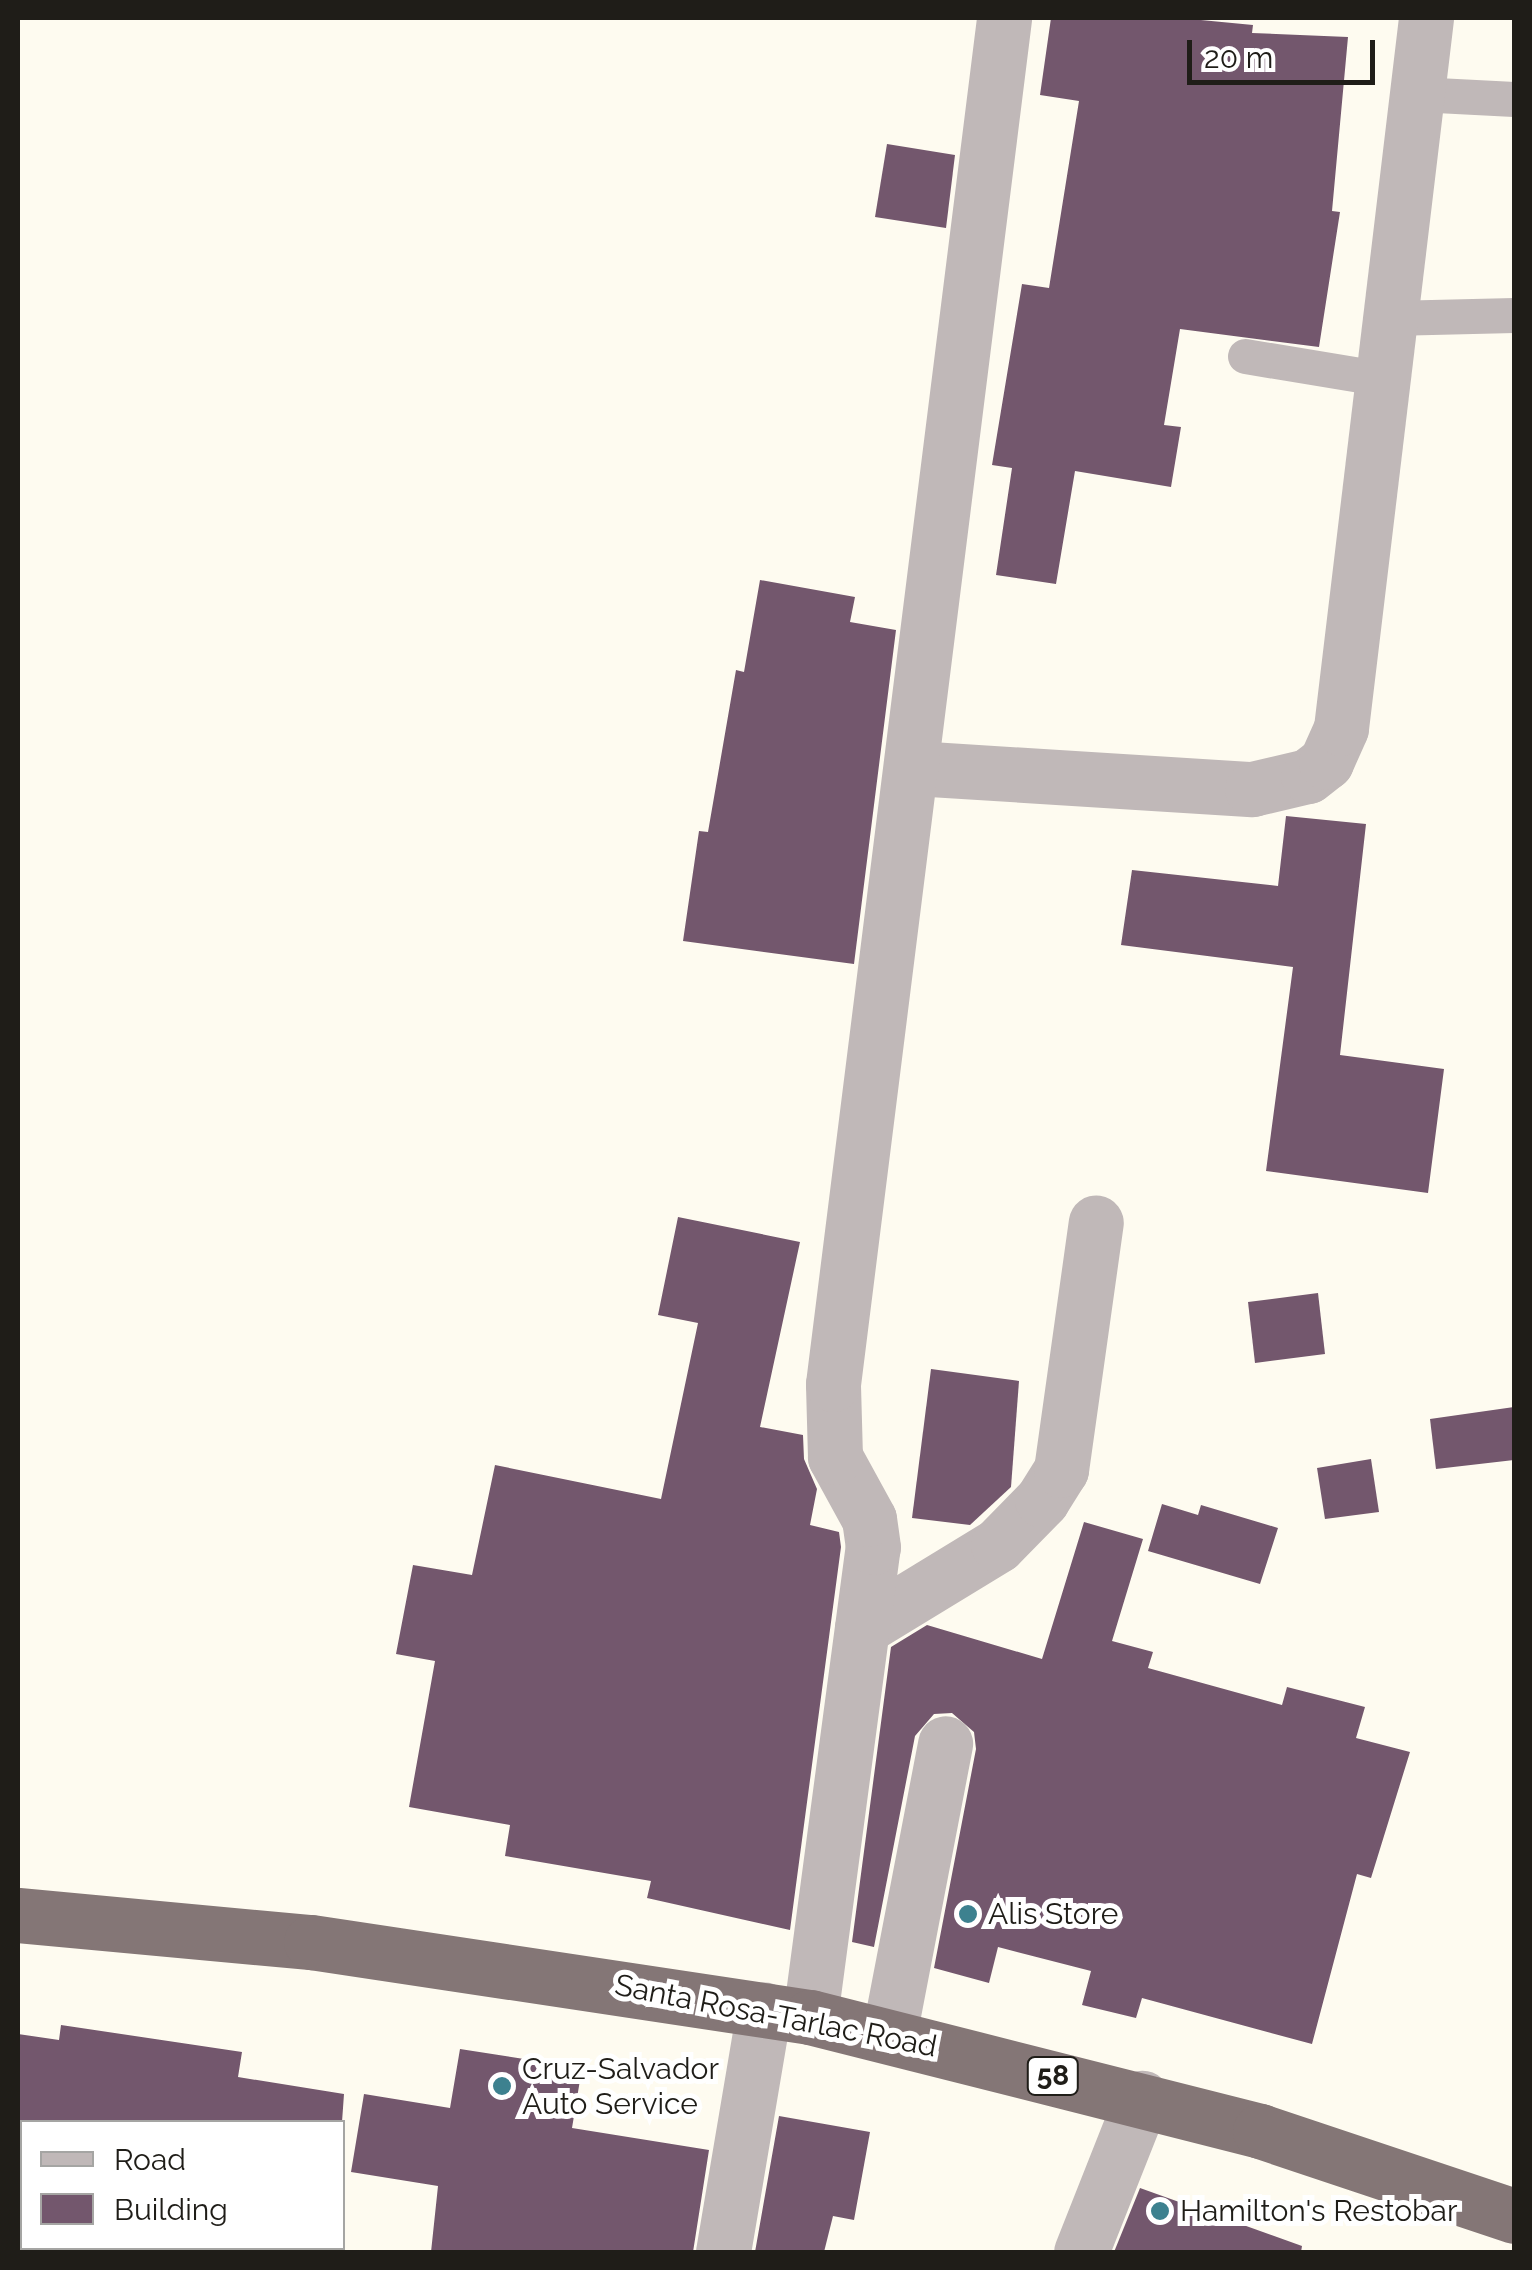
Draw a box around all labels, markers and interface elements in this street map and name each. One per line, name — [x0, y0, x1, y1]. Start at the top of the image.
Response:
scale bar — [1192, 20, 1380, 82]
text: 20 m — [1204, 40, 1273, 75]
place label: Alis Store — [988, 1896, 1118, 1932]
marker: Alis Store — [957, 1903, 979, 1925]
street label: Santa Rosa-Tarlac Road — [612, 1967, 940, 2065]
place label: Cruz-Salvador Auto Service — [522, 2051, 719, 2122]
road number: 58 — [1026, 2053, 1080, 2099]
marker: Cruz-Salvador Auto Service — [491, 2075, 513, 2097]
legend — [20, 2120, 345, 2250]
text: Road — [114, 2142, 186, 2177]
text: Building — [114, 2192, 228, 2227]
place label: Hamilton's Restobar — [1180, 2193, 1457, 2229]
marker: Hamilton's Restobar — [1149, 2200, 1171, 2222]

